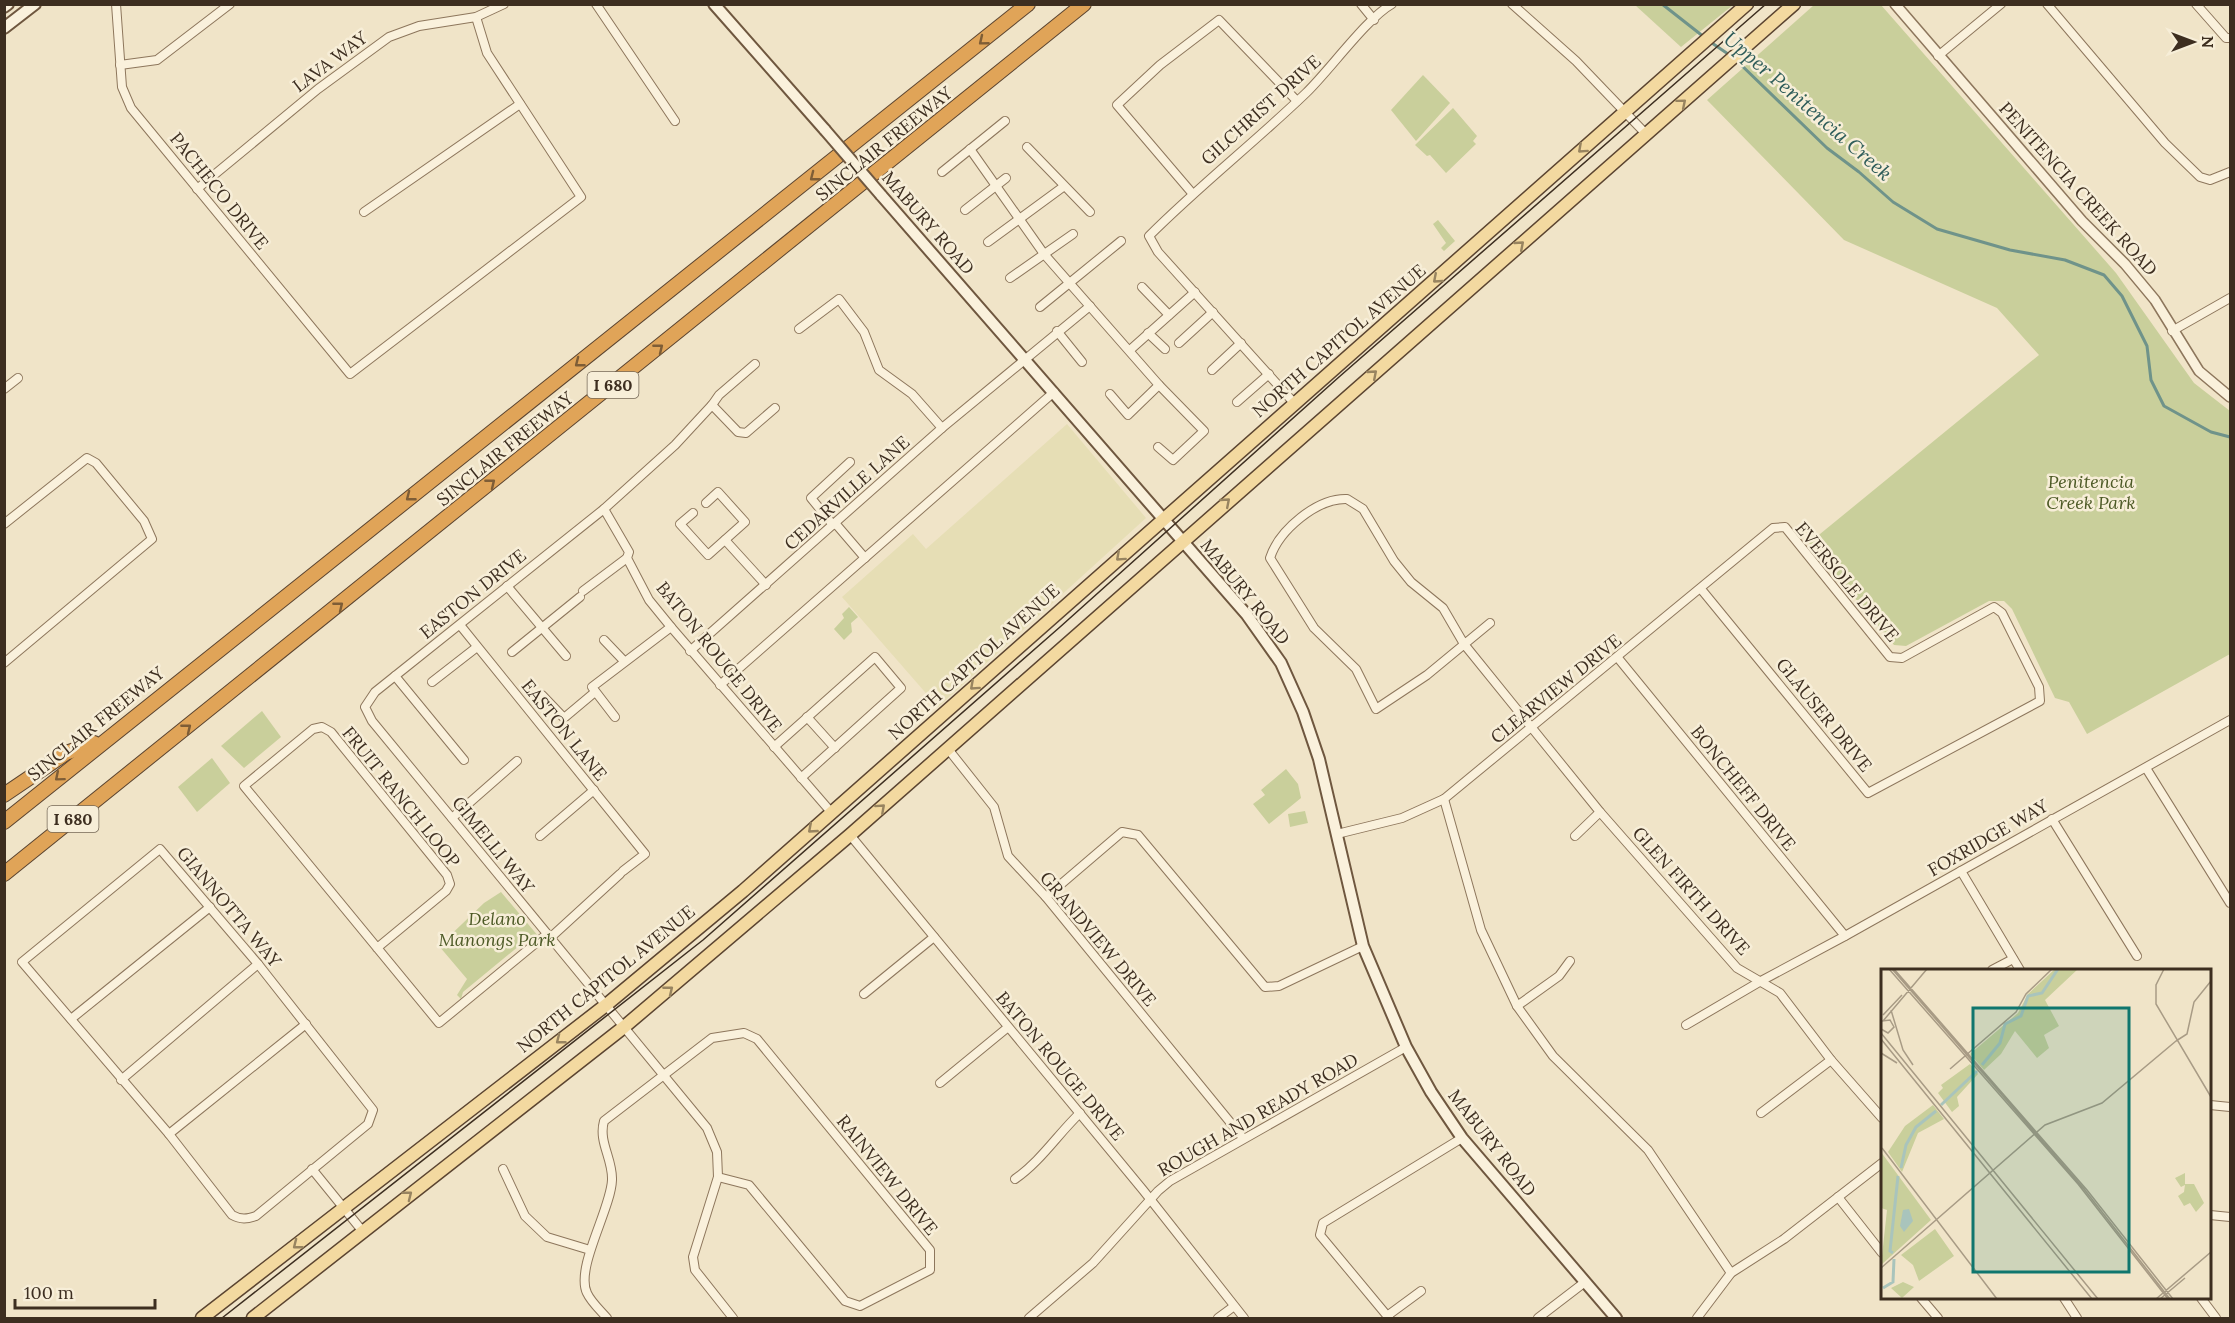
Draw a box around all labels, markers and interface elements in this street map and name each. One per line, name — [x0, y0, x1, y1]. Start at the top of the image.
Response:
north arrow — [2163, 12, 2223, 72]
street label: LAVA WAY — [288, 26, 372, 97]
water label: Upper Penitencia Creek — [1719, 26, 1898, 186]
one-way arrow — [979, 34, 990, 45]
text: N — [2198, 36, 2218, 48]
street label: GILCHRIST DRIVE — [1196, 50, 1325, 170]
street label: SINCLAIR FREEWAY — [811, 81, 957, 206]
street label: PENITENCIA CREEK ROAD — [1994, 97, 2163, 280]
one-way arrow — [1675, 99, 1686, 110]
street label: PACHECO DRIVE — [165, 127, 274, 254]
one-way arrow — [1578, 142, 1589, 153]
street label: MABURY ROAD — [877, 166, 980, 279]
one-way arrow — [810, 169, 821, 180]
one-way arrow — [1513, 241, 1523, 252]
street label: NORTH CAPITOL AVENUE — [1247, 259, 1430, 422]
one-way arrow — [1433, 272, 1443, 283]
one-way arrow — [653, 344, 664, 355]
one-way arrow — [575, 355, 586, 366]
one-way arrow — [1366, 370, 1377, 381]
road number: I 680 — [588, 372, 638, 398]
street label: SINCLAIR FREEWAY — [432, 386, 578, 511]
street label: CEDARVILLE LANE — [779, 430, 914, 555]
park label: Penitencia Creek Park — [2046, 470, 2136, 514]
one-way arrow — [484, 480, 495, 491]
one-way arrow — [405, 489, 416, 500]
one-way arrow — [1220, 498, 1230, 509]
street label: EVERSOLE DRIVE — [1790, 517, 1904, 646]
street label: MABURY ROAD — [1196, 534, 1295, 649]
street label: EASTON DRIVE — [415, 544, 531, 644]
one-way arrow — [1116, 550, 1127, 561]
street label: BATON ROUGE DRIVE — [651, 577, 787, 737]
street label: NORTH CAPITOL AVENUE — [883, 579, 1064, 745]
one-way arrow — [332, 602, 343, 613]
street label: CLEARVIEW DRIVE — [1486, 629, 1626, 748]
street label: GLAUSER DRIVE — [1771, 653, 1877, 776]
street label: SINCLAIR FREEWAY — [23, 661, 169, 786]
street label: EASTON LANE — [517, 674, 612, 785]
one-way arrow — [970, 679, 981, 690]
street label: BONCHEFF DRIVE — [1686, 720, 1801, 855]
street label: FRUIT RANCH LOOP — [337, 722, 465, 872]
one-way arrow — [180, 724, 191, 735]
one-way arrow — [55, 770, 66, 781]
street label: GIMELLI WAY — [447, 792, 540, 898]
street label: FOXRIDGE WAY — [1924, 794, 2052, 881]
one-way arrow — [874, 804, 885, 815]
road number: I 680 — [48, 806, 98, 832]
one-way arrow — [808, 822, 819, 833]
street label: GLEN FIRTH DRIVE — [1628, 822, 1755, 960]
street label: GIANNOTTA WAY — [172, 842, 287, 972]
street label: GRANDVIEW DRIVE — [1035, 866, 1162, 1011]
street label: NORTH CAPITOL AVENUE — [512, 900, 699, 1058]
park label: Delano Manongs Park — [438, 907, 556, 951]
inset map — [1881, 969, 2211, 1299]
one-way arrow — [662, 986, 673, 997]
street label: BATON ROUGE DRIVE — [991, 986, 1129, 1145]
one-way arrow — [555, 1033, 566, 1044]
street label: ROUGH AND READY ROAD — [1153, 1048, 1362, 1181]
street label: MABURY ROAD — [1443, 1085, 1541, 1201]
street label: RAINVIEW DRIVE — [832, 1110, 943, 1240]
one-way arrow — [402, 1192, 413, 1203]
one-way arrow — [293, 1237, 304, 1248]
scale bar — [15, 1272, 154, 1310]
text: 100 m — [24, 1281, 74, 1304]

